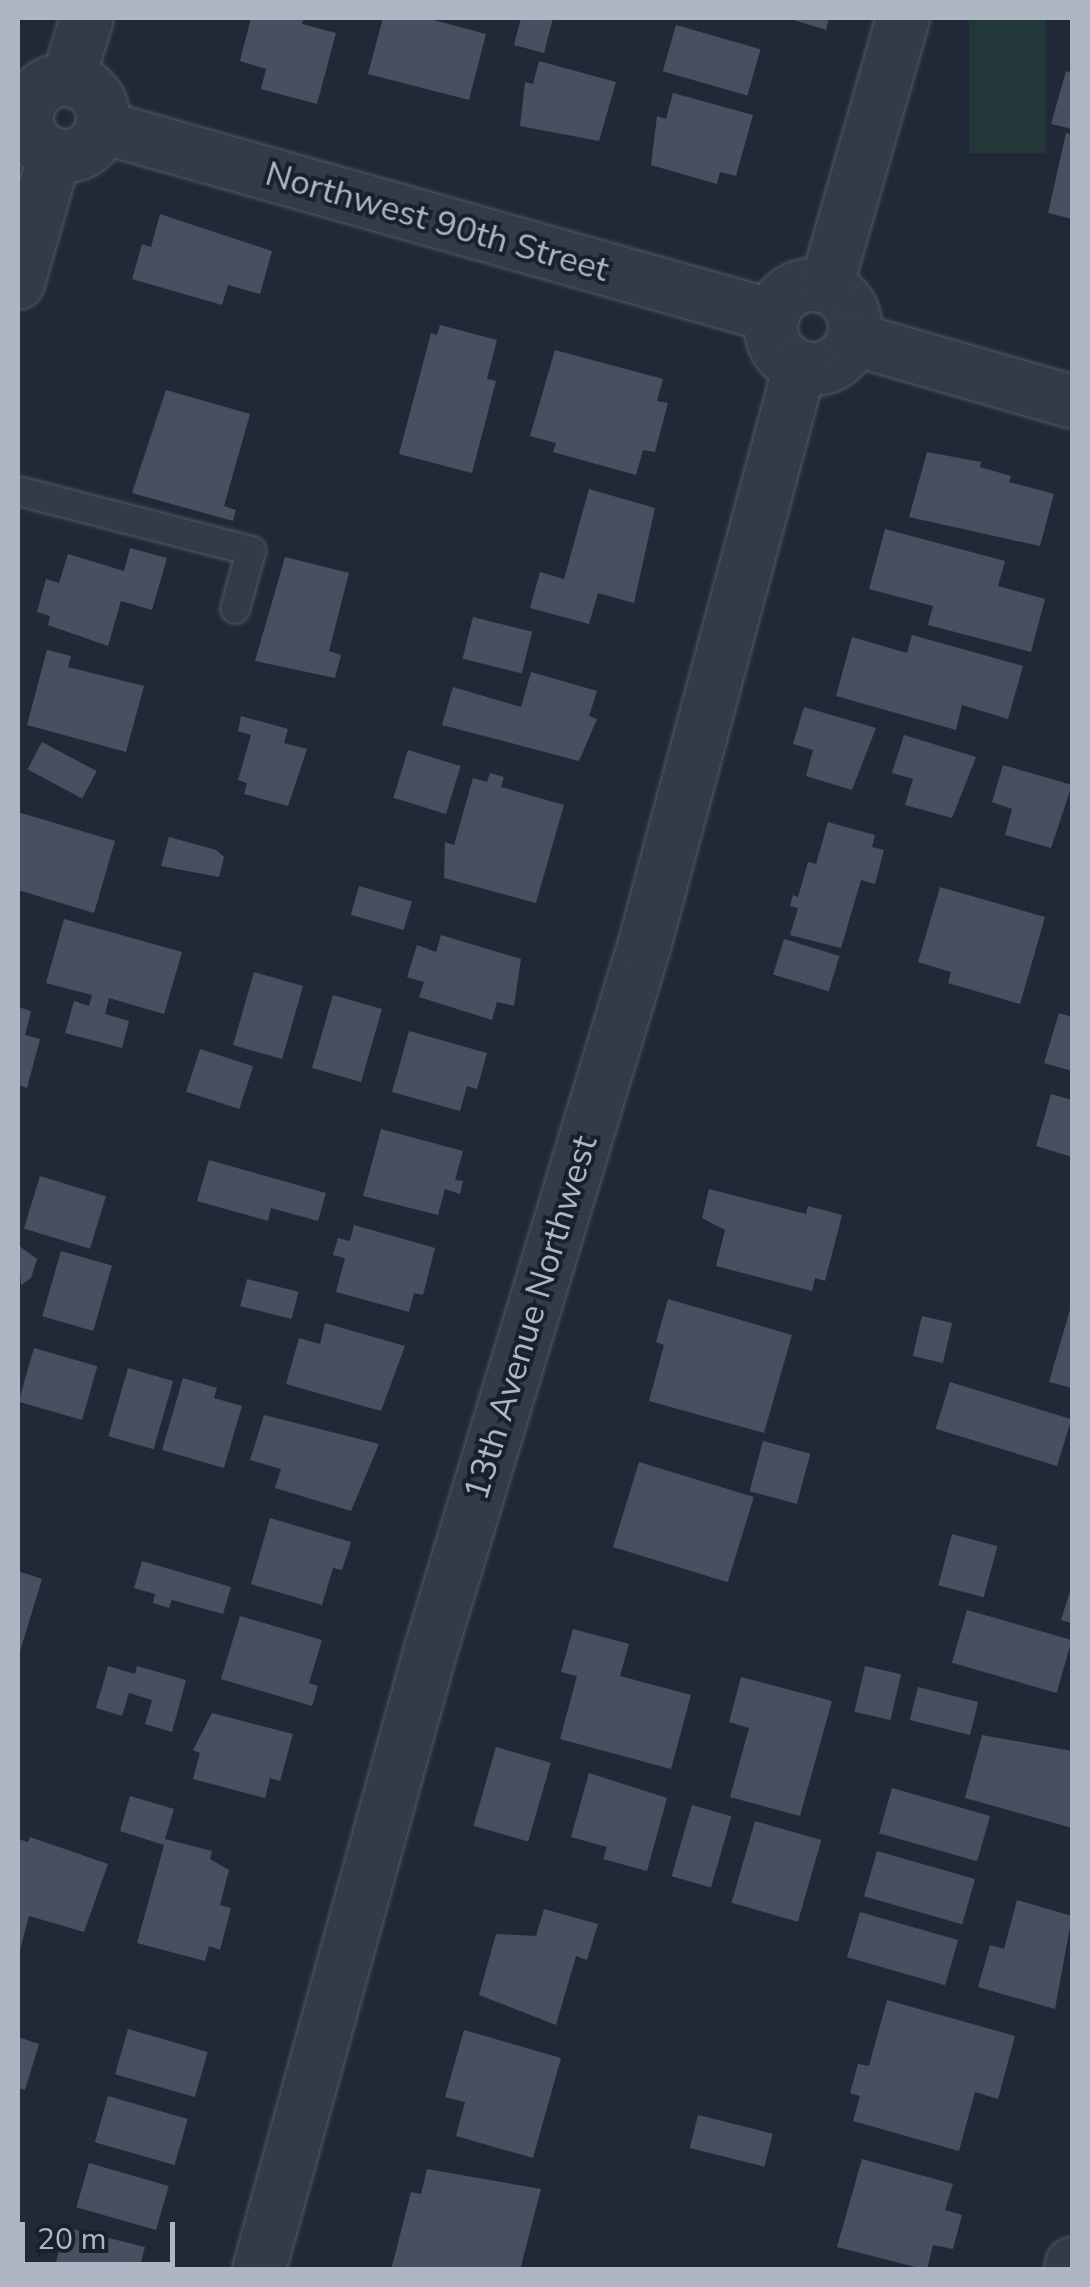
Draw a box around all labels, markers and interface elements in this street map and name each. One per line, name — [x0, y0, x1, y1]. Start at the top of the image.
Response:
street label: Northwest 90th Street — [261, 153, 613, 291]
street label: 13th Avenue Northwest — [456, 1131, 606, 1505]
scale bar — [25, 2202, 180, 2264]
text: 20 m — [37, 2219, 106, 2260]

